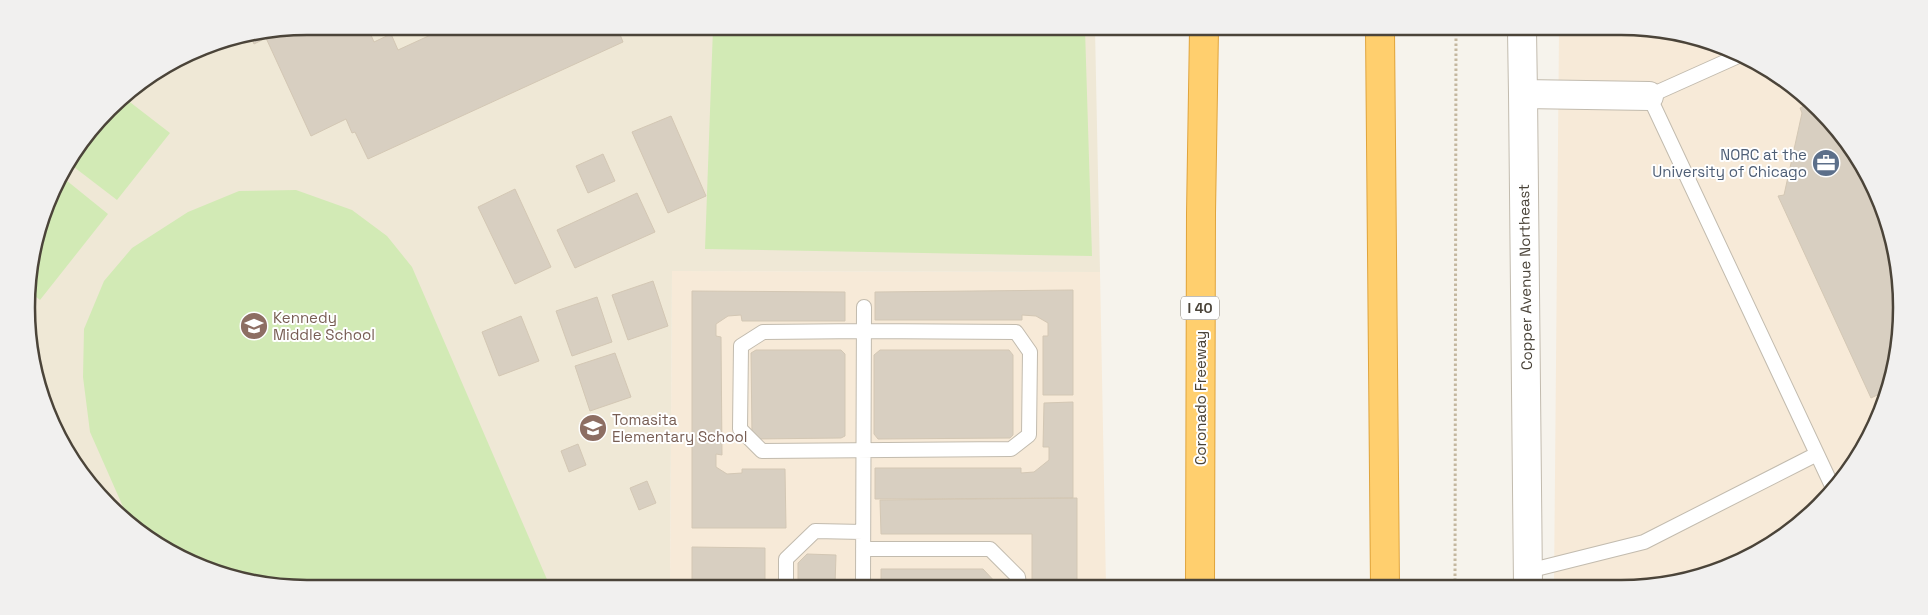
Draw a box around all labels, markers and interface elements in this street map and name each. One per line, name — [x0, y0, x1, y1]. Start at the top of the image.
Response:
place label: NORC at the University of Chicago — [1652, 145, 1807, 181]
office icon: NORC at the University of Chicago — [1811, 148, 1841, 178]
street label: Copper Avenue Northeast — [1514, 184, 1536, 370]
road number: I 40 — [1181, 296, 1219, 320]
place label: Kennedy Middle School — [273, 308, 375, 344]
school or university icon: Kennedy Middle School — [239, 311, 269, 341]
street label: Coronado Freeway — [1191, 331, 1210, 465]
place label: Tomasita Elementary School — [612, 410, 748, 446]
school or university icon: Tomasita Elementary School — [578, 413, 608, 443]

